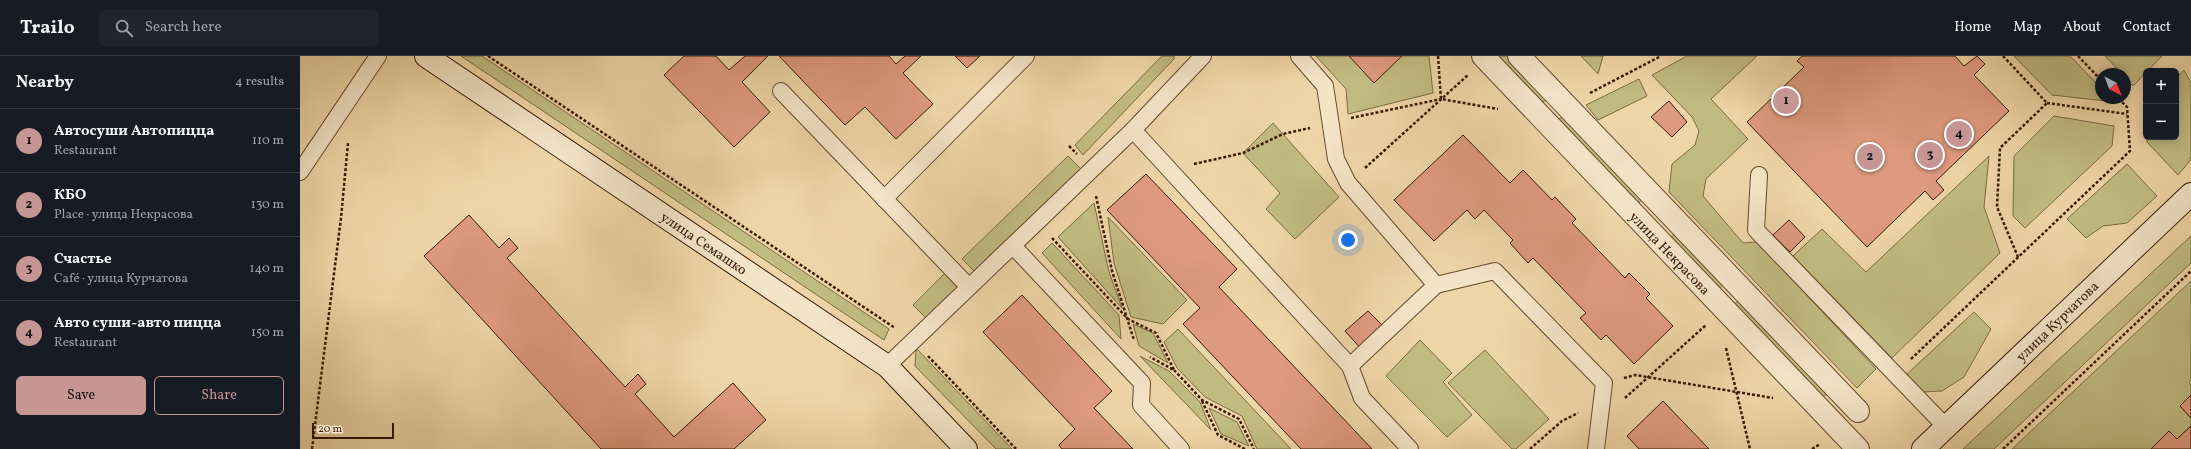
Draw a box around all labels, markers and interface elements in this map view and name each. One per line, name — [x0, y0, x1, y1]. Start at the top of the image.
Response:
search box — [99, 10, 379, 46]
text: Trailo — [20, 15, 75, 41]
icon: search — [113, 17, 135, 39]
text: Search here — [145, 17, 222, 38]
text: Home — [1954, 18, 1991, 37]
text: Map — [2013, 18, 2041, 37]
text: About — [2063, 18, 2101, 37]
text: Contact — [2123, 18, 2171, 37]
north arrow — [2095, 68, 2131, 104]
map controls — [2143, 68, 2179, 140]
button: + — [2143, 68, 2179, 104]
text: Nearby — [16, 71, 74, 94]
text: 4 results — [235, 73, 284, 91]
pin: 1 — [1773, 86, 1799, 116]
button: − — [2143, 104, 2179, 140]
pin: 4 — [1946, 119, 1972, 149]
text: Автосуши Автопицца — [54, 121, 214, 142]
text: 1 — [26, 132, 32, 150]
text: 110 m — [252, 132, 284, 150]
pin: 3 — [1917, 140, 1943, 170]
text: Restaurant — [54, 142, 117, 160]
pin: 2 — [1857, 142, 1883, 172]
text: КБО — [54, 185, 86, 206]
text: 2 — [26, 196, 32, 214]
text: 130 m — [251, 196, 284, 214]
text: Place · улица Некрасова — [54, 206, 193, 224]
street label: улица Семашко — [656, 208, 750, 280]
street label: улица Некрасова — [1624, 208, 1714, 300]
your location — [1338, 230, 1358, 250]
text: Счастье — [54, 249, 112, 270]
text: 3 — [26, 260, 32, 278]
text: 140 m — [250, 260, 284, 278]
text: Café · улица Курчатова — [54, 270, 188, 288]
street label: улица Курчатова — [2012, 278, 2104, 367]
text: Авто суши-авто пицца — [54, 313, 221, 334]
text: 4 — [25, 324, 33, 342]
text: 150 m — [251, 324, 284, 342]
text: Restaurant — [54, 334, 117, 352]
button: Save — [16, 376, 146, 415]
button: Share — [154, 376, 284, 415]
scale bar — [312, 421, 394, 440]
text: 20 m — [318, 422, 342, 437]

